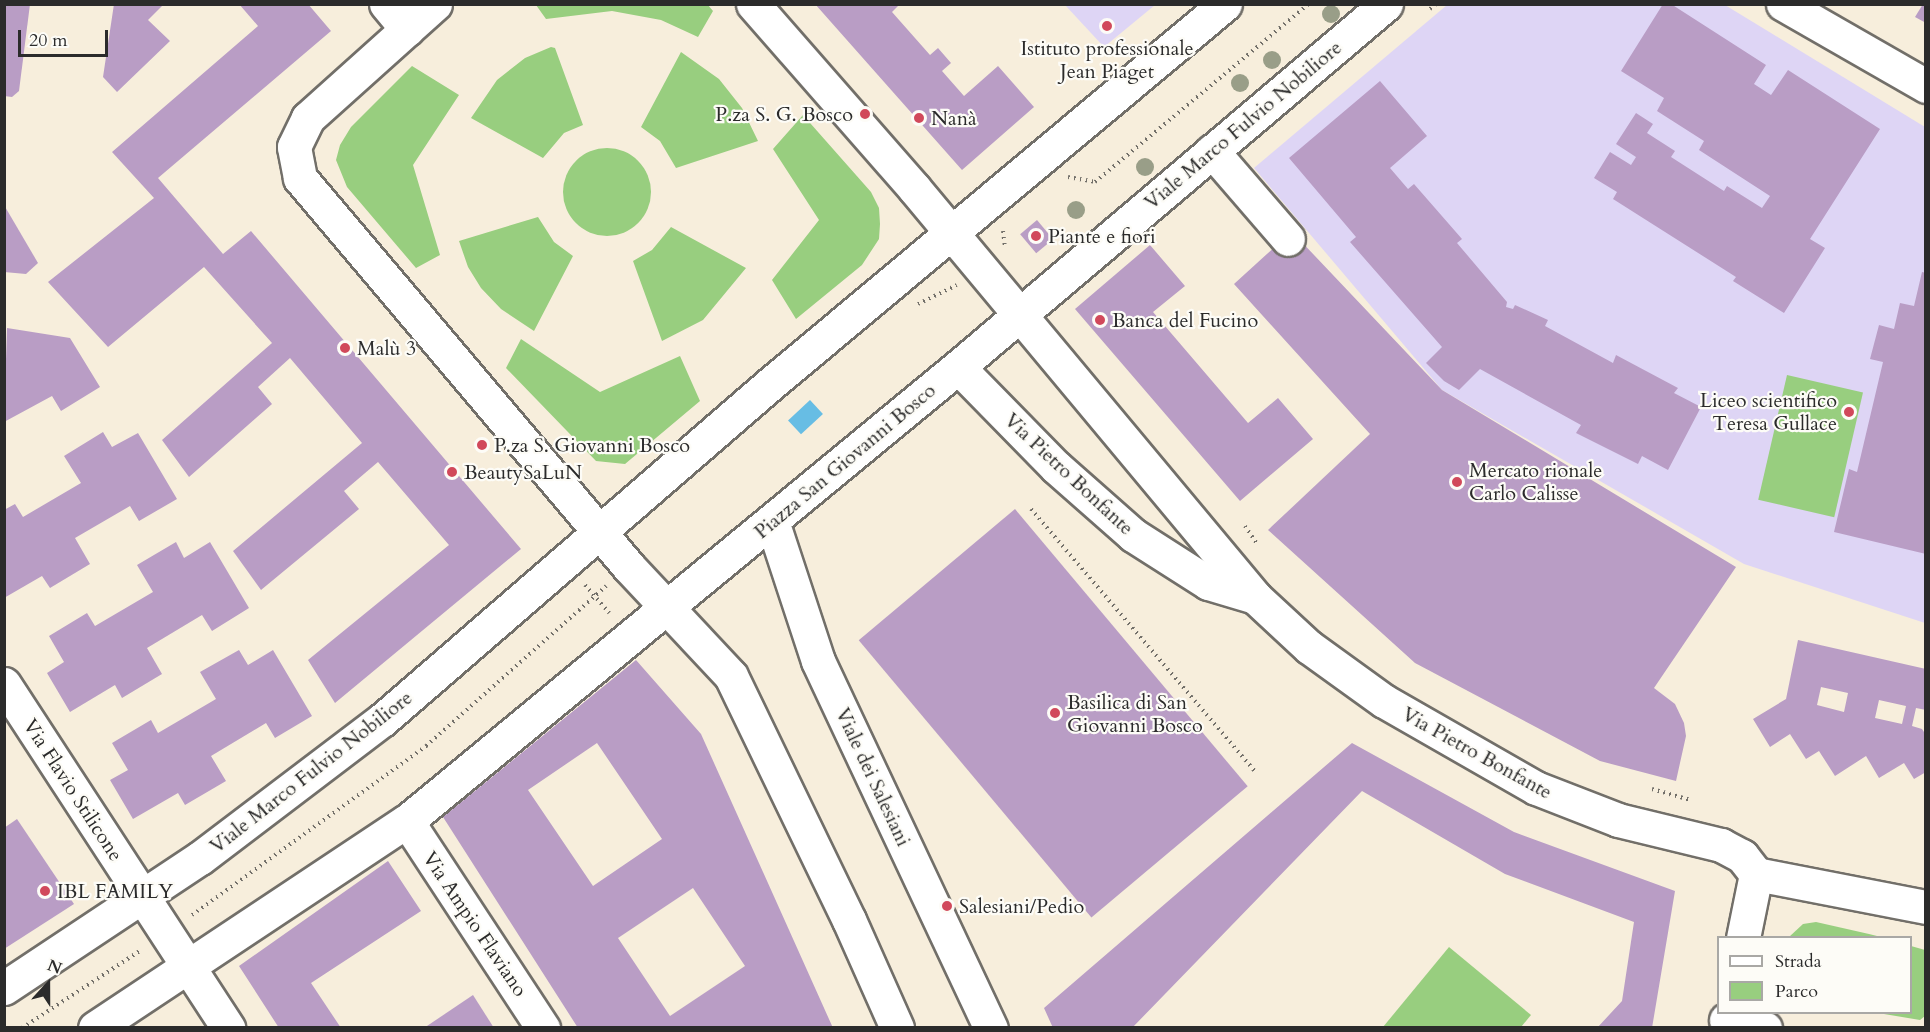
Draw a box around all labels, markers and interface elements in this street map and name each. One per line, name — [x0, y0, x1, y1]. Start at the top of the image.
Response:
scale bar — [21, 18, 111, 56]
marker: Istituto professionale Jean Piaget — [1100, 19, 1114, 33]
text: 20 m — [29, 28, 68, 53]
street label: Viale Marco Fulvio Nobiliore — [1139, 35, 1347, 215]
place label: Istituto professionale Jean Piaget — [1020, 36, 1194, 83]
place label: P.za S. G. Bosco — [715, 102, 853, 126]
place label: Nanà — [931, 106, 977, 130]
marker: P.za S. G. Bosco — [858, 107, 872, 121]
marker: Nanà — [912, 111, 926, 125]
place label: Piante e fiori — [1048, 224, 1156, 248]
marker: Piante e fiori — [1029, 229, 1043, 243]
place label: Banca del Fucino — [1112, 308, 1258, 332]
marker: Banca del Fucino — [1093, 313, 1107, 327]
place label: Malù 3 — [357, 336, 416, 360]
marker: Malù 3 — [338, 341, 352, 355]
street label: Piazza San Giovanni Bosco — [750, 378, 940, 544]
place label: Liceo scientifico Teresa Gullace — [1700, 388, 1837, 435]
marker: Liceo scientifico Teresa Gullace — [1842, 405, 1856, 419]
street label: Via Pietro Bonfante — [999, 408, 1139, 540]
place label: P.za S. Giovanni Bosco — [494, 433, 690, 457]
marker: P.za S. Giovanni Bosco — [475, 438, 489, 452]
place label: Mercato rionale Carlo Calisse — [1469, 458, 1602, 505]
place label: BeautySaLuN — [464, 460, 582, 484]
marker: BeautySaLuN — [445, 465, 459, 479]
marker: Mercato rionale Carlo Calisse — [1450, 475, 1464, 489]
street label: Viale Marco Fulvio Nobiliore — [205, 686, 417, 858]
place label: Basilica di San Giovanni Bosco — [1067, 690, 1203, 737]
street label: Via Pietro Bonfante — [1398, 702, 1556, 804]
street label: Viale dei Salesiani — [830, 704, 916, 850]
marker: Basilica di San Giovanni Bosco — [1048, 706, 1062, 720]
street label: Via Flavio Stilicone — [18, 715, 128, 865]
street label: Via Ampio Flaviano — [418, 847, 532, 1001]
place label: IBL FAMILY — [57, 879, 173, 903]
marker: IBL FAMILY — [38, 884, 52, 898]
place label: Salesiani/Pedio — [959, 894, 1084, 918]
marker: Salesiani/Pedio — [940, 899, 954, 913]
legend — [1717, 936, 1912, 1014]
text: Strada — [1775, 949, 1821, 974]
north arrow — [18, 954, 78, 1014]
text: N — [44, 954, 65, 980]
text: Parco — [1775, 979, 1818, 1004]

